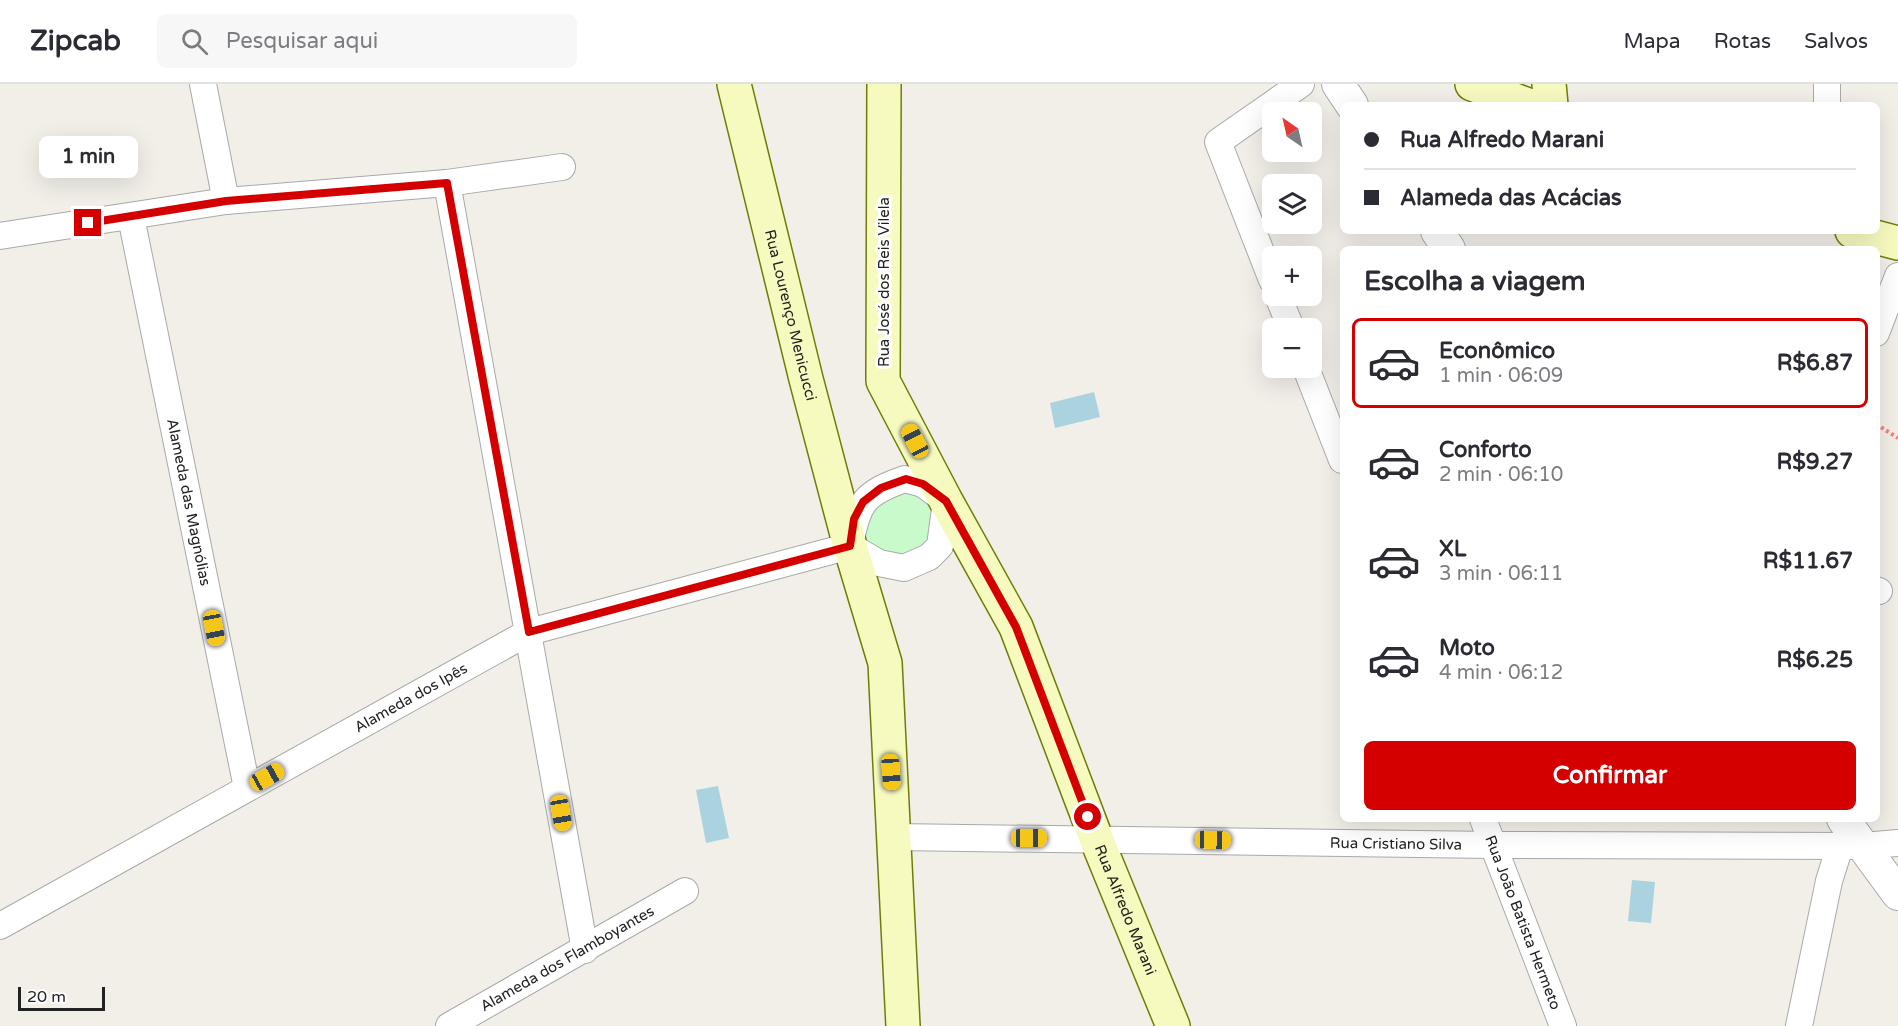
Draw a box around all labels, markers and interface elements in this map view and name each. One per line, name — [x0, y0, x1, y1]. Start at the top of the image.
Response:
search box — [157, 14, 577, 68]
text: Zipcab — [30, 24, 121, 58]
icon: search — [178, 25, 211, 58]
text: Pesquisar aqui — [226, 28, 378, 54]
text: Mapa — [1623, 29, 1681, 54]
text: Rotas — [1714, 29, 1771, 54]
text: Salvos — [1804, 29, 1868, 54]
north arrow — [1262, 102, 1322, 162]
map controls — [1262, 102, 1322, 378]
text: Rua Alfredo Marani — [1400, 127, 1604, 153]
callout: 1 min — [38, 136, 138, 178]
text: 1 min — [62, 145, 115, 169]
button: layers — [1262, 174, 1322, 234]
text: Alameda das Acácias — [1400, 185, 1622, 211]
street label: Rua José dos Reis Vilela — [875, 197, 893, 367]
route end — [74, 209, 101, 236]
street label: Rua Lourenço Menicucci — [761, 228, 820, 403]
button: + — [1262, 246, 1322, 306]
text: Escolha a viagem — [1364, 265, 1586, 298]
button: − — [1262, 318, 1322, 378]
icon: car — [1367, 336, 1421, 390]
text: Econômico — [1439, 338, 1555, 364]
text: R$6.87 — [1777, 350, 1853, 376]
text: 1 min · 06:09 — [1439, 364, 1563, 388]
street label: Alameda das Magnólias — [163, 417, 215, 587]
car — [899, 421, 931, 461]
icon: car — [1367, 435, 1421, 489]
text: Conforto — [1439, 437, 1532, 463]
text: R$9.27 — [1777, 449, 1853, 475]
text: 2 min · 06:10 — [1439, 463, 1563, 487]
icon: car — [1367, 534, 1421, 588]
text: XL — [1439, 536, 1466, 562]
text: R$11.67 — [1763, 548, 1853, 574]
text: 3 min · 06:11 — [1439, 562, 1563, 586]
car — [202, 609, 226, 647]
icon: car — [1367, 633, 1421, 687]
text: Moto — [1439, 635, 1495, 661]
text: R$6.25 — [1777, 647, 1853, 673]
street label: Alameda dos Ipês — [351, 659, 470, 736]
text: 4 min · 06:12 — [1439, 661, 1563, 685]
button: Confirmar — [1364, 741, 1856, 810]
car — [881, 753, 901, 791]
car — [247, 760, 287, 794]
car — [549, 794, 573, 832]
route start — [1074, 803, 1101, 830]
car — [1011, 829, 1047, 847]
car — [1195, 831, 1231, 849]
street label: Rua João Batista Hermeto — [1481, 833, 1565, 1012]
street label: Rua Cristiano Silva — [1330, 834, 1462, 854]
street label: Rua Alfredo Marani — [1091, 842, 1160, 978]
street label: Alameda dos Flamboyantes — [477, 902, 657, 1015]
scale bar — [18, 984, 105, 1012]
text: 20 m — [27, 987, 66, 1007]

